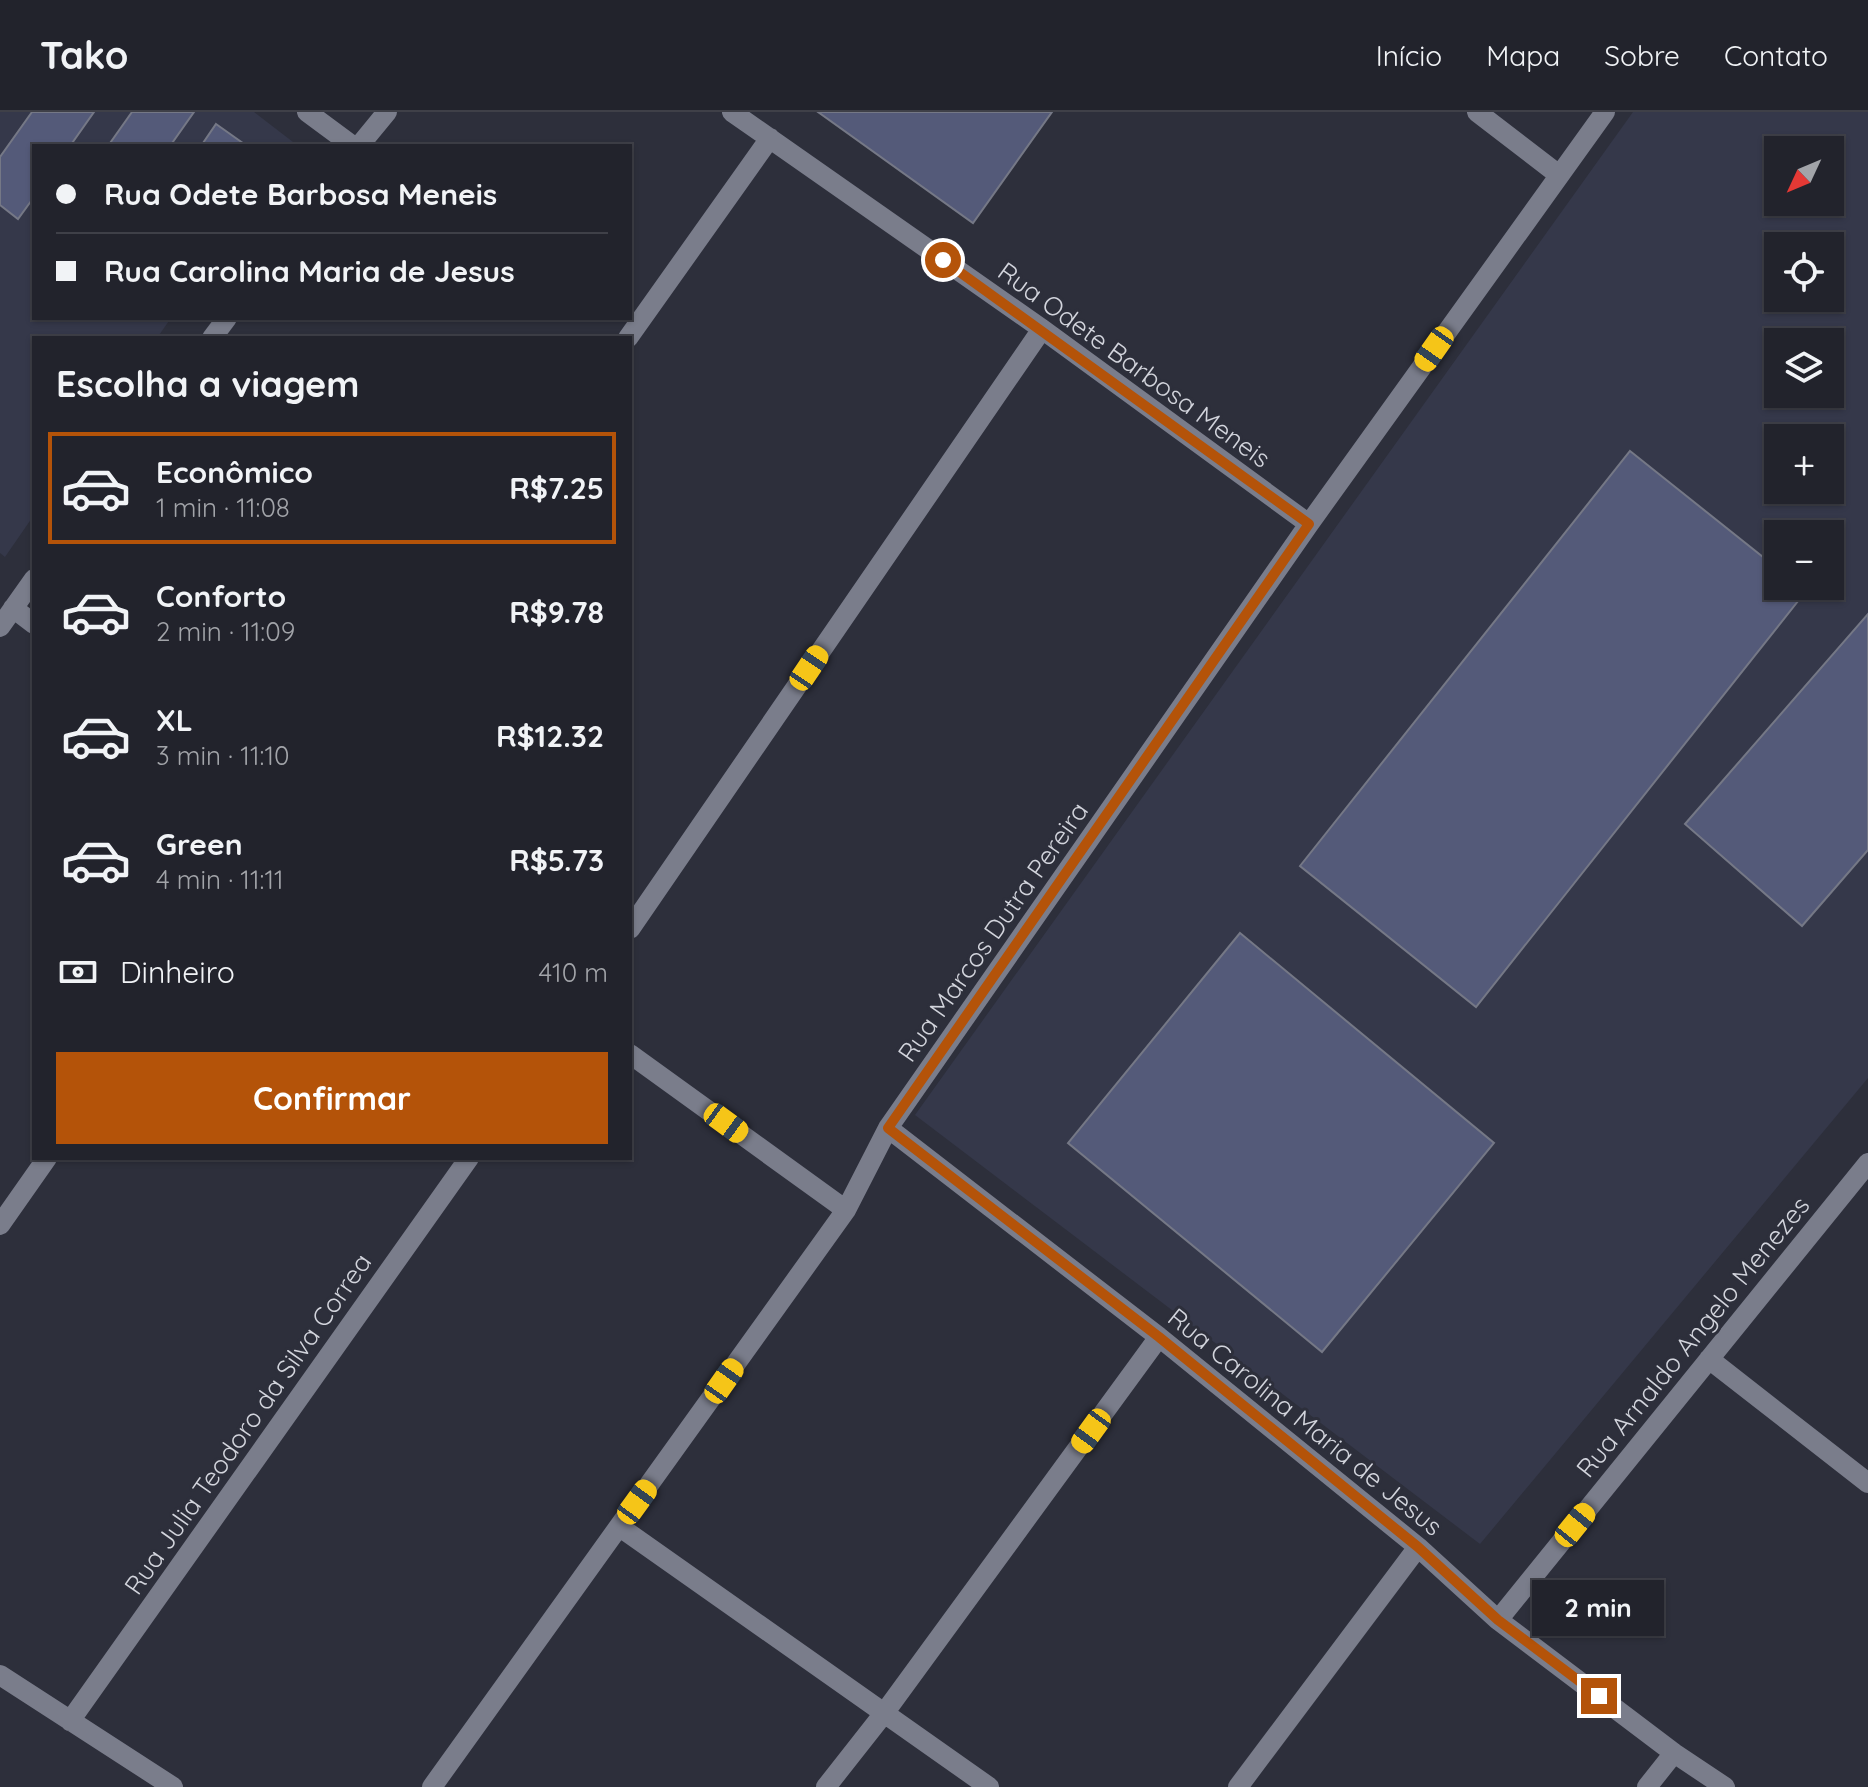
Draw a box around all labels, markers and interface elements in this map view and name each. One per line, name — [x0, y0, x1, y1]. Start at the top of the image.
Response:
text: Tako — [40, 31, 128, 79]
text: Início — [1376, 38, 1442, 73]
text: Mapa — [1486, 38, 1560, 73]
text: Sobre — [1604, 38, 1680, 73]
text: Contato — [1724, 38, 1828, 73]
north arrow — [1764, 136, 1844, 216]
map controls — [1764, 136, 1844, 600]
text: Rua Odete Barbosa Meneis — [104, 175, 497, 213]
button: locate — [1764, 232, 1844, 312]
route start — [925, 242, 961, 278]
text: Rua Carolina Maria de Jesus — [104, 252, 515, 290]
street label: Rua Odete Barbosa Meneis — [992, 255, 1277, 475]
car — [1410, 322, 1458, 376]
button: layers — [1764, 328, 1844, 408]
text: Escolha a viagem — [56, 361, 359, 406]
button: + — [1764, 424, 1844, 504]
icon: car — [60, 452, 132, 524]
text: Econômico — [156, 453, 313, 491]
text: R$7.25 — [509, 469, 604, 507]
text: 1 min · 11:08 — [156, 491, 290, 524]
button: − — [1764, 520, 1844, 600]
icon: car — [60, 576, 132, 648]
text: Conforto — [156, 577, 286, 615]
text: R$9.78 — [509, 593, 604, 631]
text: 2 min · 11:09 — [156, 615, 295, 648]
car — [786, 641, 832, 695]
icon: car — [60, 700, 132, 772]
text: XL — [156, 701, 193, 739]
text: R$12.32 — [496, 717, 604, 755]
text: 3 min · 11:10 — [156, 739, 289, 772]
street label: Rua Marcos Dutra Pereira — [890, 795, 1095, 1068]
icon: car — [60, 824, 132, 896]
text: Green — [156, 825, 243, 863]
text: R$5.73 — [509, 841, 604, 879]
text: 4 min · 11:11 — [156, 863, 284, 896]
icon: cash — [56, 950, 100, 994]
text: Dinheiro — [120, 953, 235, 991]
text: 410 m — [539, 956, 608, 989]
button: Confirmar — [56, 1052, 608, 1144]
car — [700, 1099, 752, 1147]
street label: Rua Arnaldo Angelo Menezes — [1569, 1189, 1816, 1484]
street label: Rua Julia Teodoro da Silva Correa — [117, 1247, 378, 1601]
street label: Rua Carolina Maria de Jesus — [1161, 1301, 1449, 1543]
car — [700, 1354, 748, 1408]
car — [1067, 1405, 1115, 1457]
car — [613, 1476, 661, 1528]
car — [1551, 1499, 1599, 1551]
callout: 2 min — [1533, 1580, 1665, 1636]
text: 2 min — [1564, 1591, 1632, 1624]
route end — [1581, 1678, 1617, 1714]

